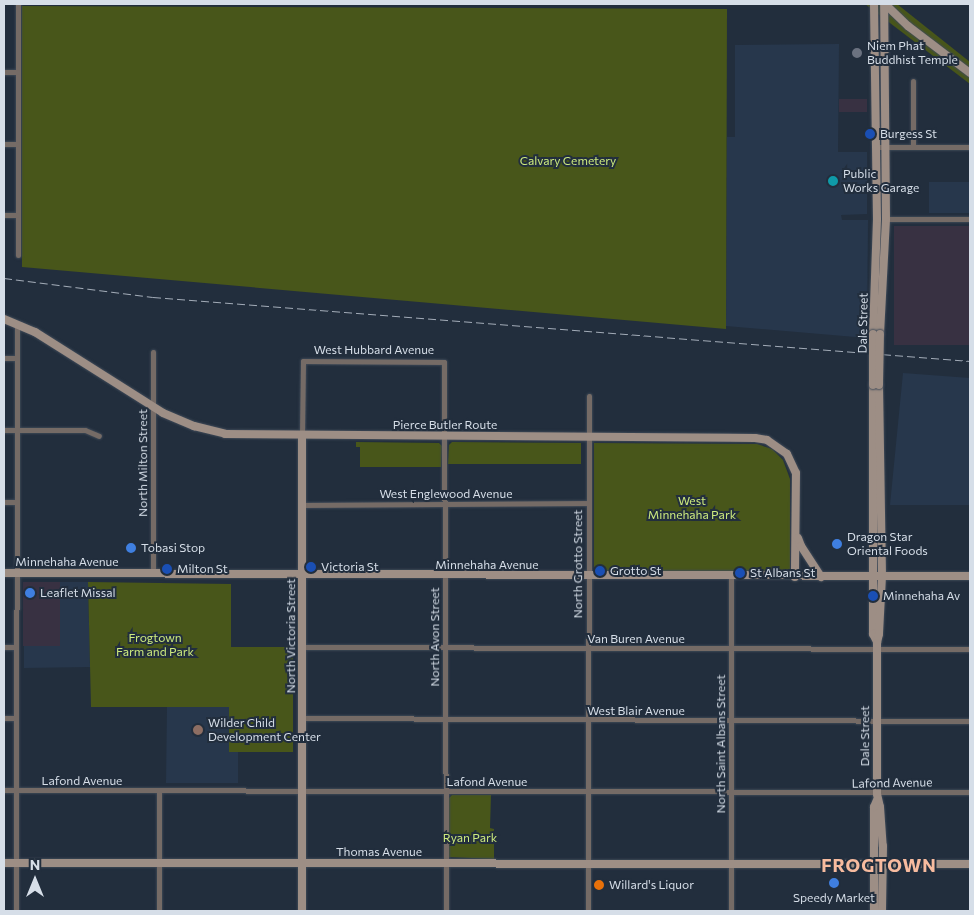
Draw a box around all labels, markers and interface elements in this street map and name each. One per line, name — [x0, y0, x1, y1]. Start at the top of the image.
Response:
place label: Niem Phat Buddhist Temple — [867, 39, 958, 67]
marker: Niem Phat Buddhist Temple — [851, 47, 863, 59]
place label: Burgess St — [880, 127, 937, 141]
marker: Burgess St — [864, 128, 876, 140]
park label: Calvary Cemetery — [520, 154, 616, 168]
place label: Public Works Garage — [843, 167, 919, 195]
marker: Public Works Garage — [827, 175, 839, 187]
street label: Dale Street — [855, 293, 871, 353]
street label: West Hubbard Avenue — [314, 343, 434, 357]
street label: North Milton Street — [136, 409, 150, 517]
street label: Pierce Butler Route — [393, 418, 497, 432]
street label: West Englewood Avenue — [379, 487, 513, 501]
park label: West Minnehaha Park — [648, 494, 736, 522]
street label: North Grotto Street — [571, 510, 585, 618]
place label: Dragon Star Oriental Foods — [847, 530, 928, 558]
marker: Dragon Star Oriental Foods — [831, 538, 843, 550]
place label: Tobasi Stop — [141, 541, 205, 555]
marker: Tobasi Stop — [125, 542, 137, 554]
street label: Minnehaha Avenue — [15, 555, 119, 569]
street label: Minnehaha Avenue — [435, 558, 539, 572]
place label: Victoria St — [321, 560, 379, 574]
marker: Victoria St — [305, 561, 317, 573]
place label: Milton St — [177, 562, 228, 576]
marker: Milton St — [161, 563, 173, 575]
place label: Grotto St — [610, 564, 662, 578]
marker: Grotto St — [594, 565, 606, 577]
place label: St Albans St — [750, 566, 815, 580]
marker: St Albans St — [734, 567, 746, 579]
street label: North Victoria Street — [284, 579, 298, 693]
place label: Leaflet Missal — [40, 586, 116, 600]
marker: Leaflet Missal — [24, 587, 36, 599]
street label: North Avon Street — [428, 587, 442, 687]
place label: Minnehaha Av — [883, 589, 960, 603]
marker: Minnehaha Av — [867, 590, 879, 602]
park label: Frogtown Farm and Park — [116, 631, 194, 659]
street label: Van Buren Avenue — [587, 632, 685, 646]
street label: North Saint Albans Street — [714, 675, 728, 813]
street label: West Blair Avenue — [587, 704, 685, 718]
street label: Dale Street — [858, 706, 872, 766]
place label: Wilder Child Development Center — [208, 716, 321, 744]
marker: Wilder Child Development Center — [192, 724, 204, 736]
street label: Lafond Avenue — [42, 774, 122, 788]
street label: Lafond Avenue — [447, 775, 527, 789]
street label: Lafond Avenue — [851, 775, 933, 791]
park label: Ryan Park — [443, 831, 497, 845]
street label: Thomas Avenue — [336, 845, 422, 859]
district label: FROGTOWN — [820, 854, 938, 876]
north arrow — [10, 855, 60, 905]
text: N — [30, 856, 40, 873]
marker: Speedy Market — [828, 877, 840, 889]
place label: Willard's Liquor — [609, 878, 694, 892]
marker: Willard's Liquor — [593, 879, 605, 891]
place label: Speedy Market — [793, 891, 875, 905]

